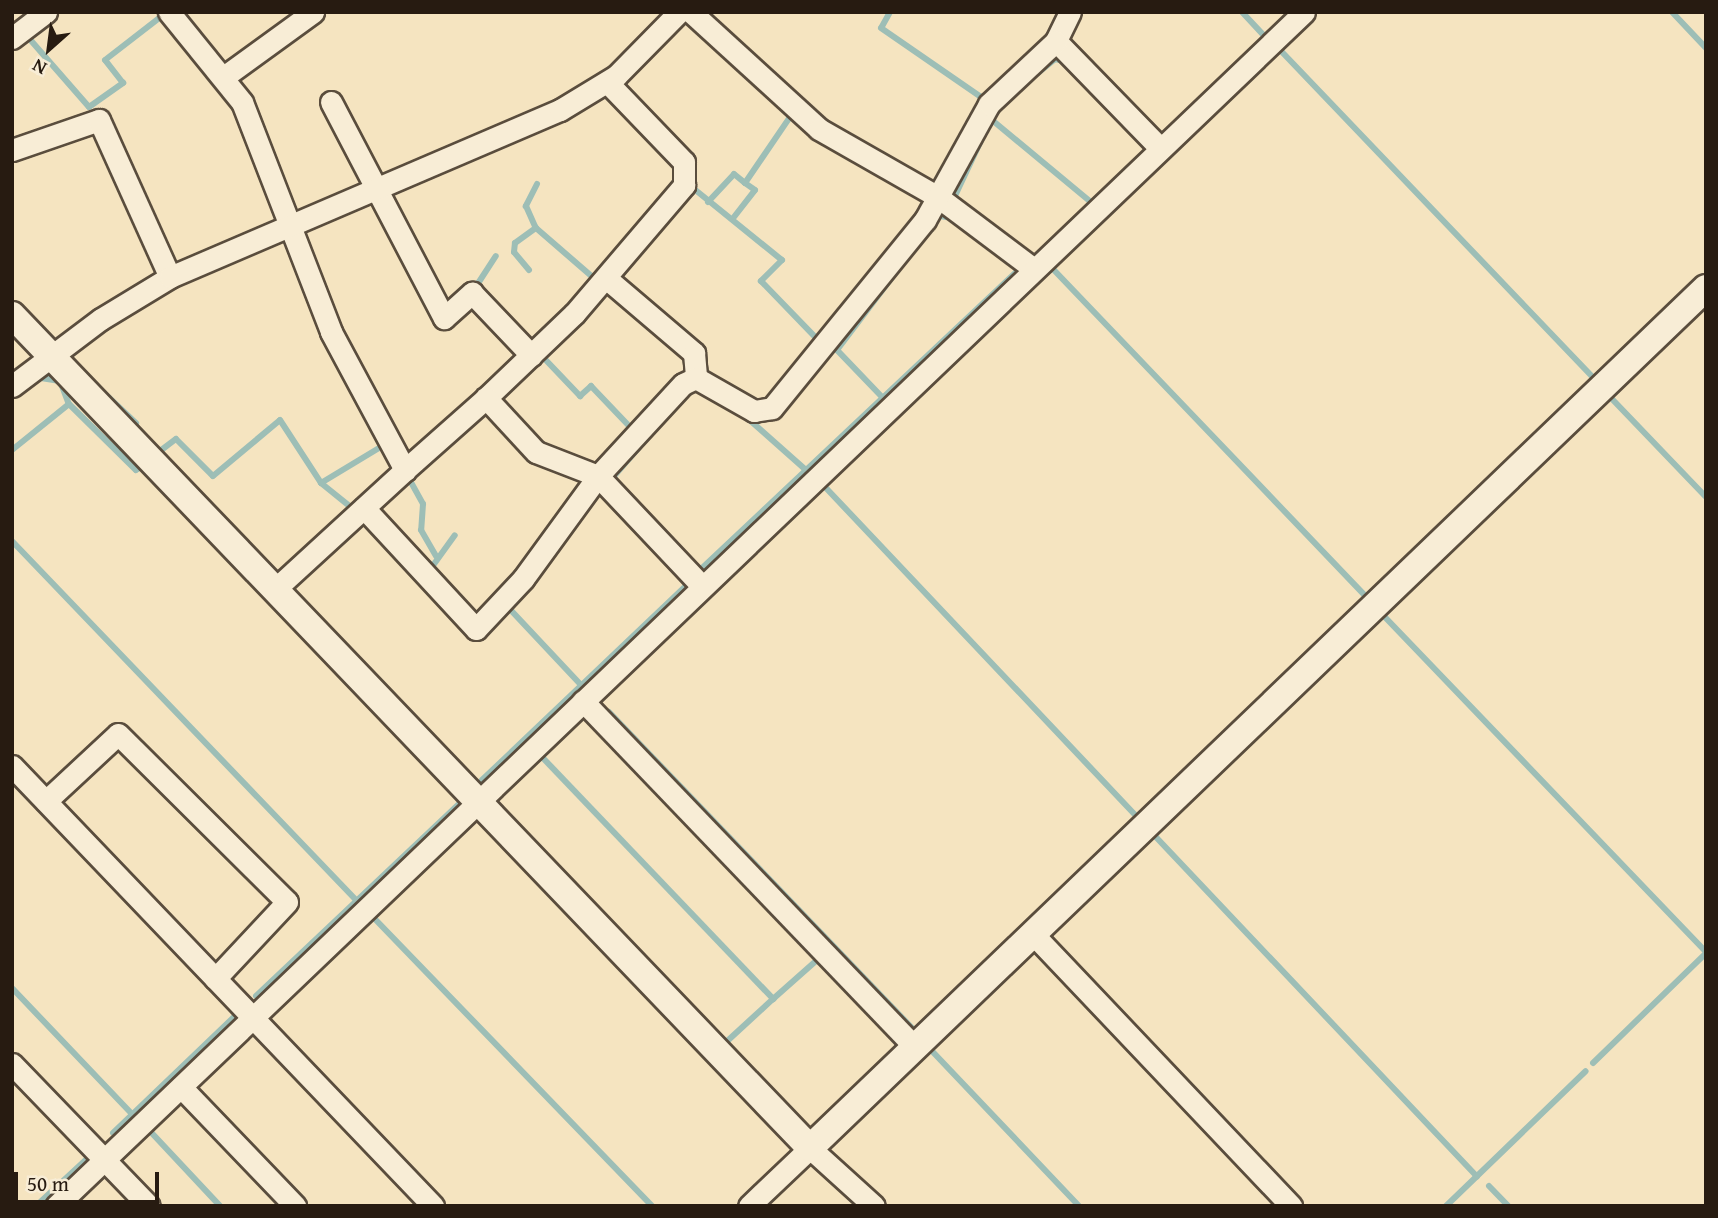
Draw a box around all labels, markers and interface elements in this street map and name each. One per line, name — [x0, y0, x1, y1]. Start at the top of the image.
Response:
north arrow — [14, 14, 84, 84]
text: N — [27, 52, 51, 83]
scale bar — [18, 1158, 163, 1202]
text: 50 m — [27, 1168, 69, 1199]

